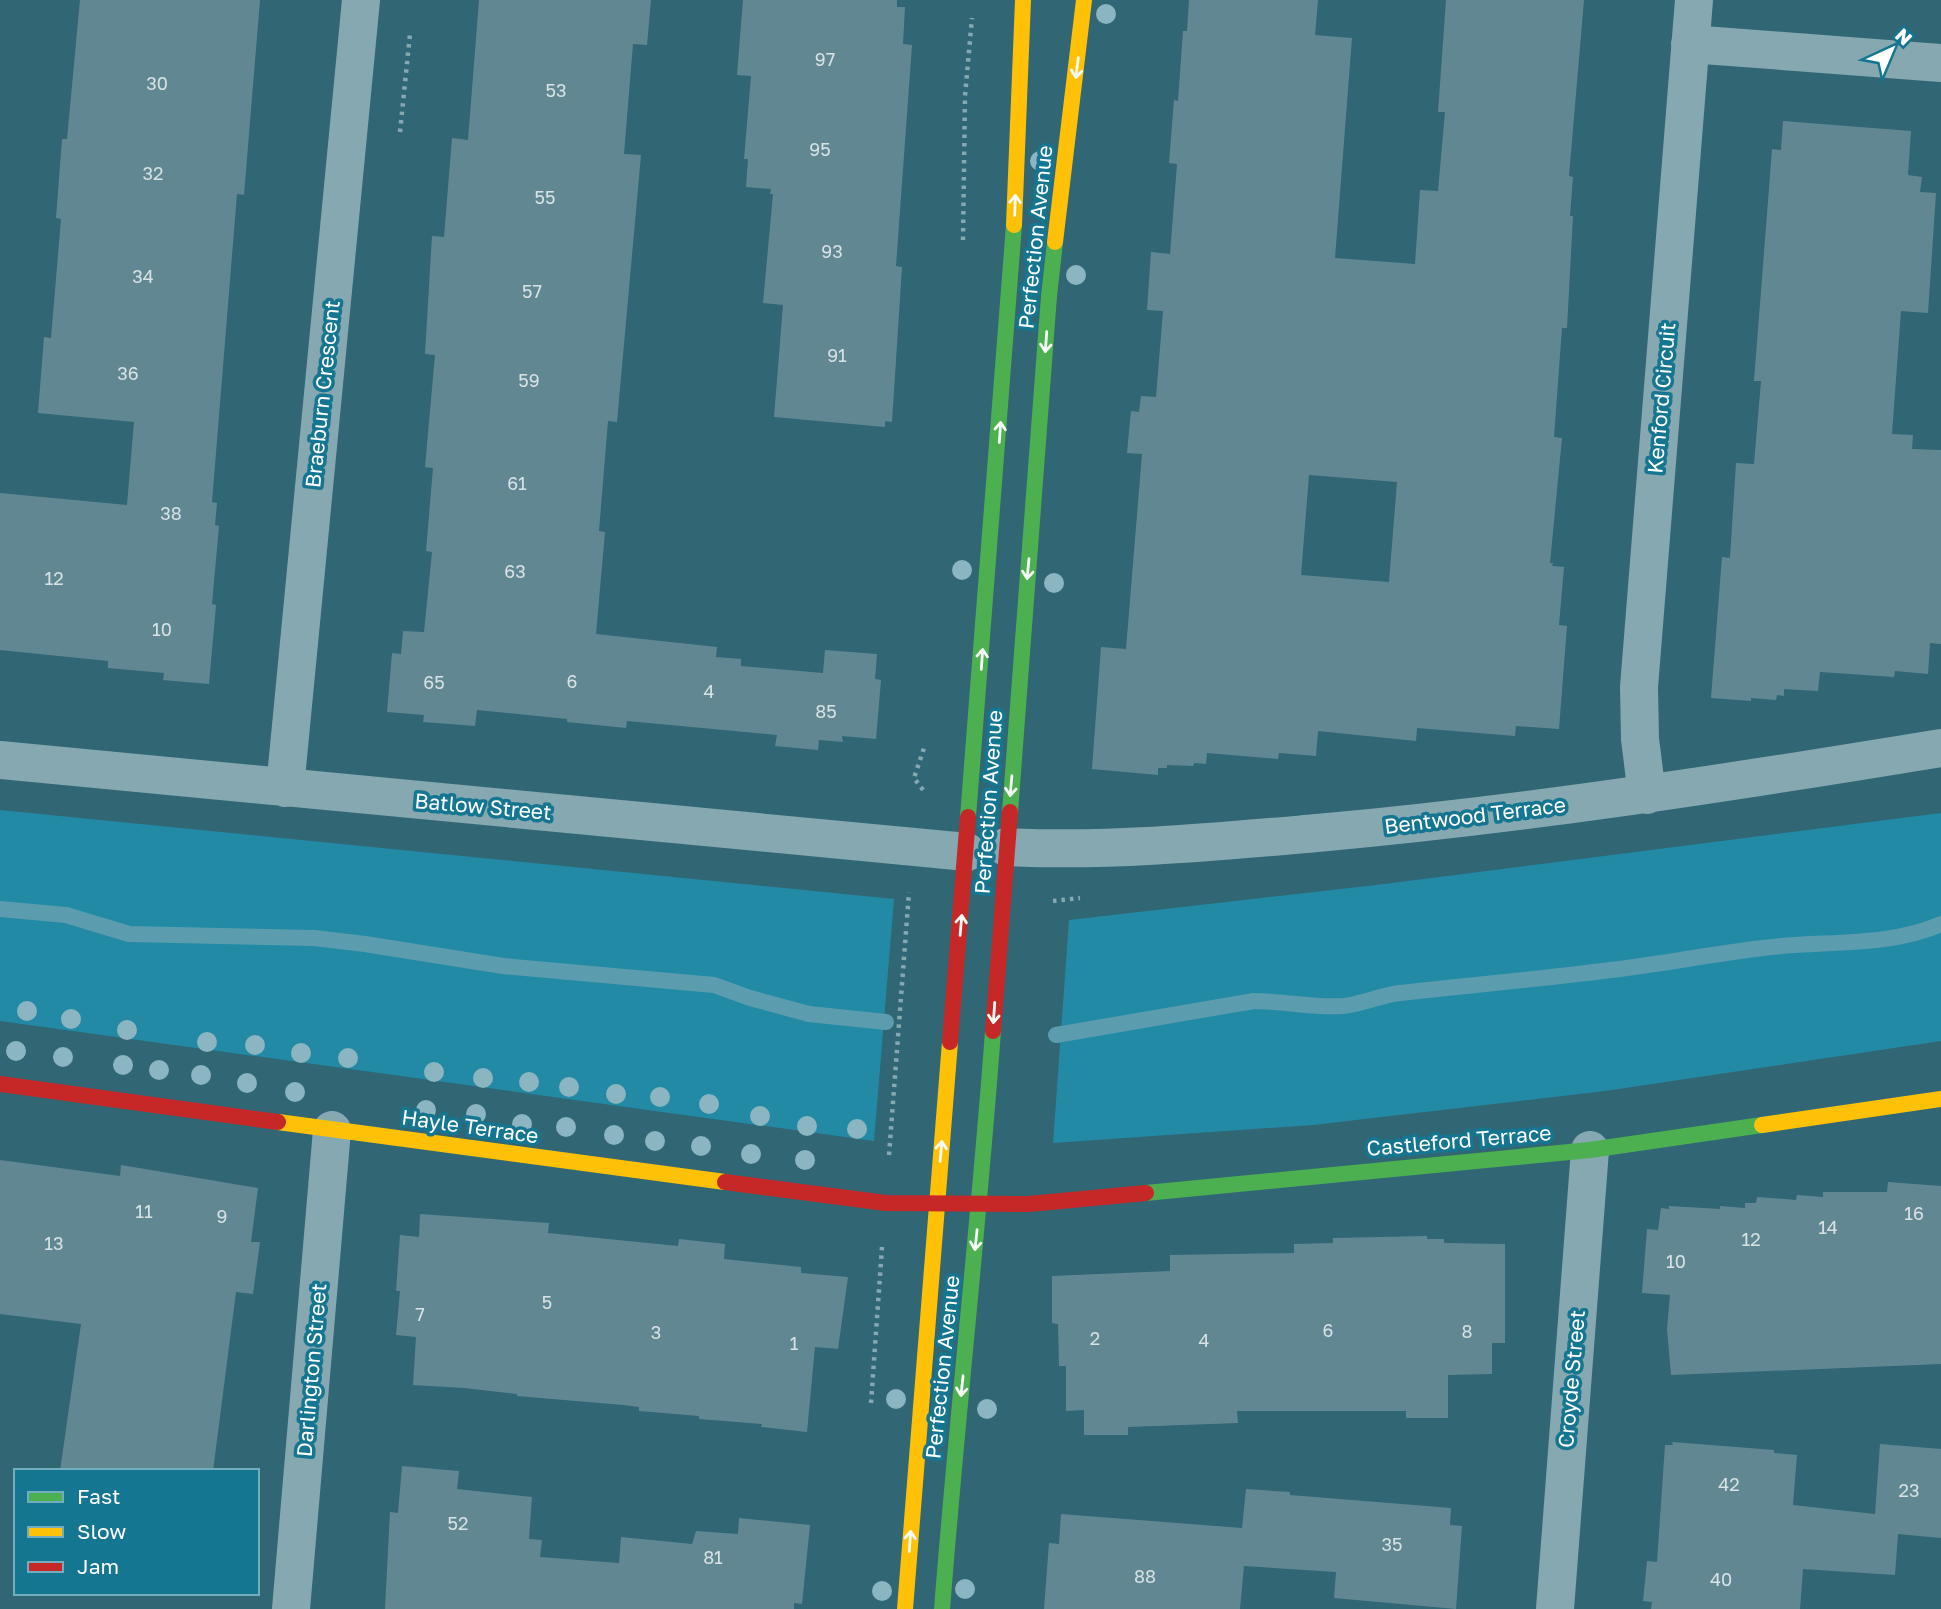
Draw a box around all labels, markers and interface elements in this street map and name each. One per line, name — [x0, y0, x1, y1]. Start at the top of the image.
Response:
north arrow — [1857, 14, 1927, 84]
text: N — [1891, 23, 1917, 50]
house number: 97 — [815, 48, 835, 70]
one-way arrow — [1070, 56, 1083, 79]
house number: 30 — [146, 72, 168, 94]
house number: 53 — [546, 79, 566, 101]
house number: 95 — [809, 138, 831, 160]
street label: Perfection Avenue — [1012, 144, 1058, 330]
house number: 32 — [143, 162, 163, 184]
house number: 55 — [535, 186, 555, 208]
one-way arrow — [1008, 194, 1021, 217]
house number: 93 — [821, 240, 843, 262]
house number: 34 — [132, 265, 154, 287]
house number: 57 — [522, 280, 542, 302]
street label: Braeburn Crescent — [299, 299, 345, 489]
street label: Kenford Circuit — [1641, 321, 1681, 474]
one-way arrow — [1039, 331, 1052, 354]
house number: 91 — [827, 344, 847, 366]
house number: 36 — [117, 362, 139, 384]
house number: 59 — [518, 369, 540, 391]
one-way arrow — [994, 421, 1007, 444]
house number: 61 — [507, 472, 527, 494]
house number: 38 — [160, 502, 182, 524]
one-way arrow — [1021, 558, 1034, 580]
house number: 63 — [504, 560, 526, 582]
house number: 12 — [44, 567, 64, 589]
house number: 10 — [152, 618, 172, 640]
one-way arrow — [976, 648, 989, 670]
house number: 6 — [567, 670, 577, 692]
house number: 65 — [423, 671, 445, 693]
house number: 4 — [704, 680, 715, 702]
house number: 85 — [815, 700, 837, 722]
street label: Perfection Avenue — [969, 709, 1007, 895]
one-way arrow — [1004, 774, 1017, 797]
street label: Batlow Street — [413, 787, 553, 825]
street label: Bentwood Terrace — [1383, 791, 1567, 839]
one-way arrow — [955, 914, 968, 937]
one-way arrow — [987, 1001, 1000, 1024]
street label: Hayle Terrace — [400, 1104, 540, 1148]
street label: Castleford Terrace — [1365, 1119, 1552, 1161]
one-way arrow — [935, 1141, 948, 1163]
house number: 11 — [135, 1200, 153, 1222]
house number: 16 — [1904, 1202, 1924, 1224]
house number: 9 — [217, 1205, 227, 1227]
house number: 14 — [1818, 1216, 1838, 1238]
one-way arrow — [969, 1228, 982, 1250]
house number: 12 — [1741, 1228, 1761, 1250]
house number: 13 — [44, 1232, 64, 1254]
house number: 10 — [1666, 1250, 1686, 1272]
street label: Perfection Avenue — [919, 1274, 965, 1460]
street label: Darlington Street — [290, 1282, 332, 1458]
house number: 5 — [542, 1291, 552, 1313]
house number: 7 — [415, 1303, 425, 1325]
street label: Croyde Street — [1552, 1309, 1590, 1449]
house number: 6 — [1323, 1319, 1333, 1341]
house number: 8 — [1462, 1320, 1472, 1342]
house number: 3 — [651, 1321, 661, 1343]
house number: 2 — [1090, 1327, 1100, 1349]
house number: 4 — [1199, 1329, 1210, 1351]
house number: 1 — [790, 1332, 799, 1354]
one-way arrow — [955, 1374, 968, 1397]
legend — [14, 1469, 259, 1595]
house number: 42 — [1718, 1473, 1740, 1495]
house number: 23 — [1899, 1479, 1919, 1501]
text: Fast — [77, 1483, 120, 1509]
house number: 52 — [448, 1512, 468, 1534]
text: Slow — [77, 1518, 126, 1544]
one-way arrow — [904, 1530, 917, 1553]
house number: 35 — [1382, 1533, 1402, 1555]
house number: 81 — [703, 1546, 723, 1568]
text: Jam — [77, 1553, 119, 1579]
house number: 88 — [1134, 1565, 1156, 1587]
house number: 40 — [1710, 1568, 1732, 1590]

